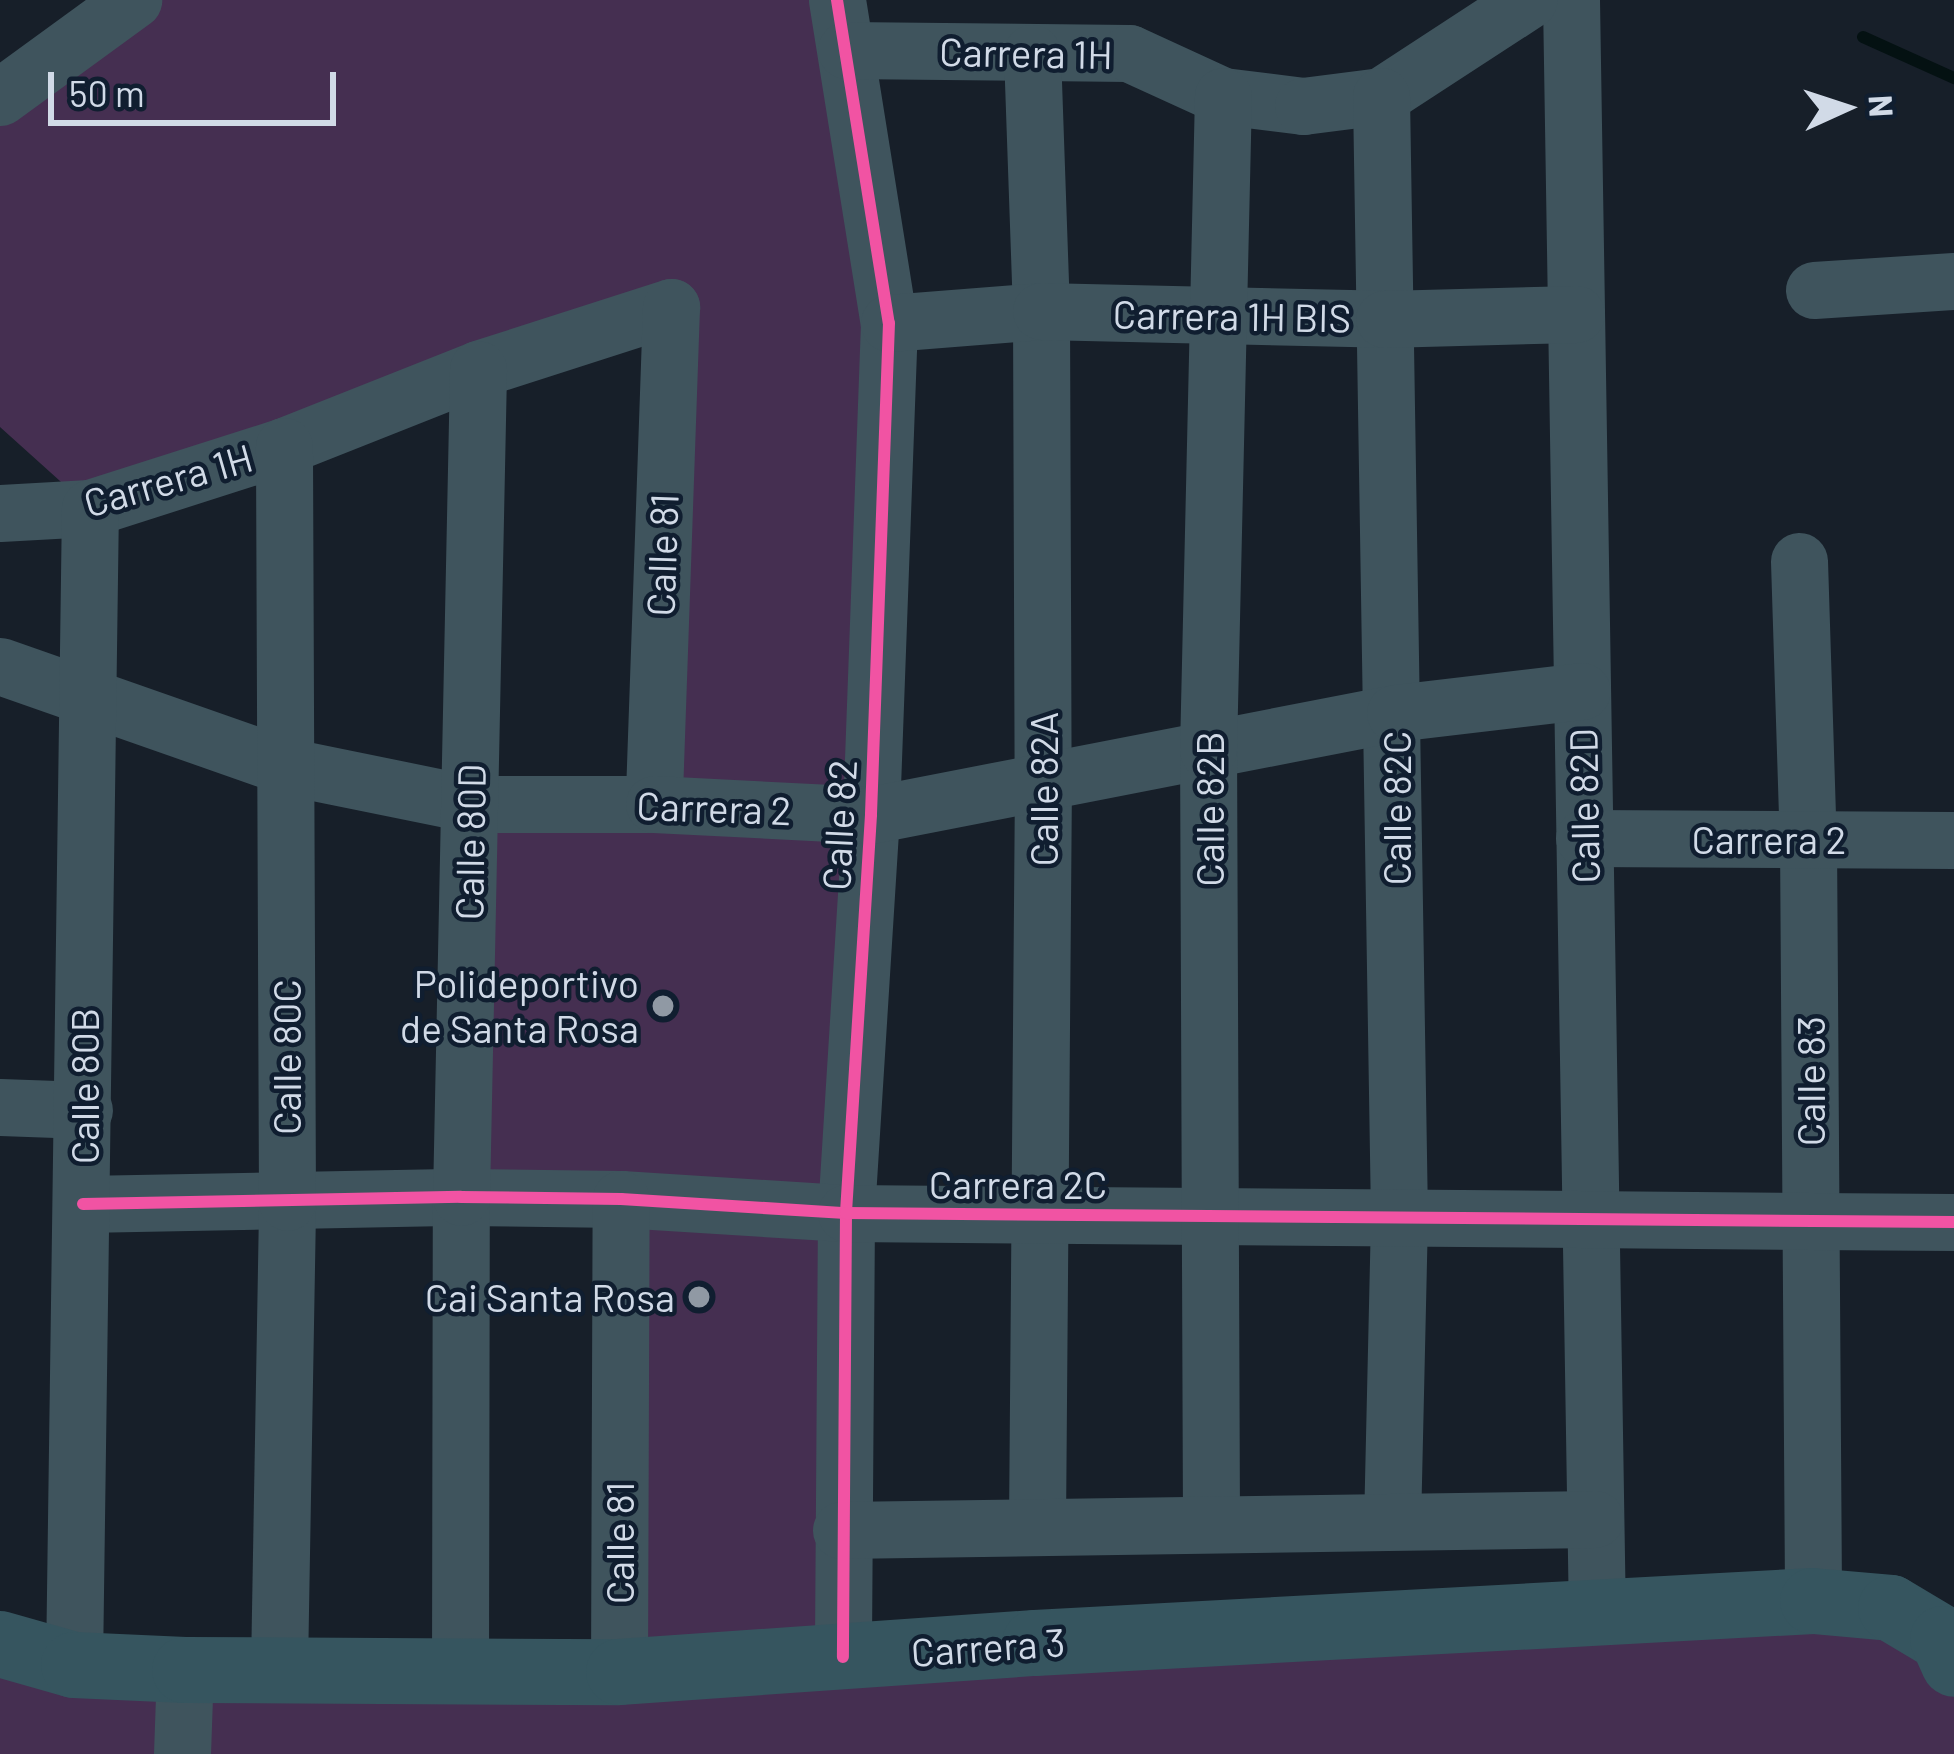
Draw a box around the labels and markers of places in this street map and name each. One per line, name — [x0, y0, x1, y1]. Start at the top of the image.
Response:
place label: Polideportivo de Santa Rosa — [400, 961, 639, 1052]
marker: Polideportivo de Santa Rosa — [650, 993, 676, 1019]
place label: Cai Santa Rosa — [425, 1274, 675, 1320]
marker: Cai Santa Rosa — [686, 1284, 712, 1310]

